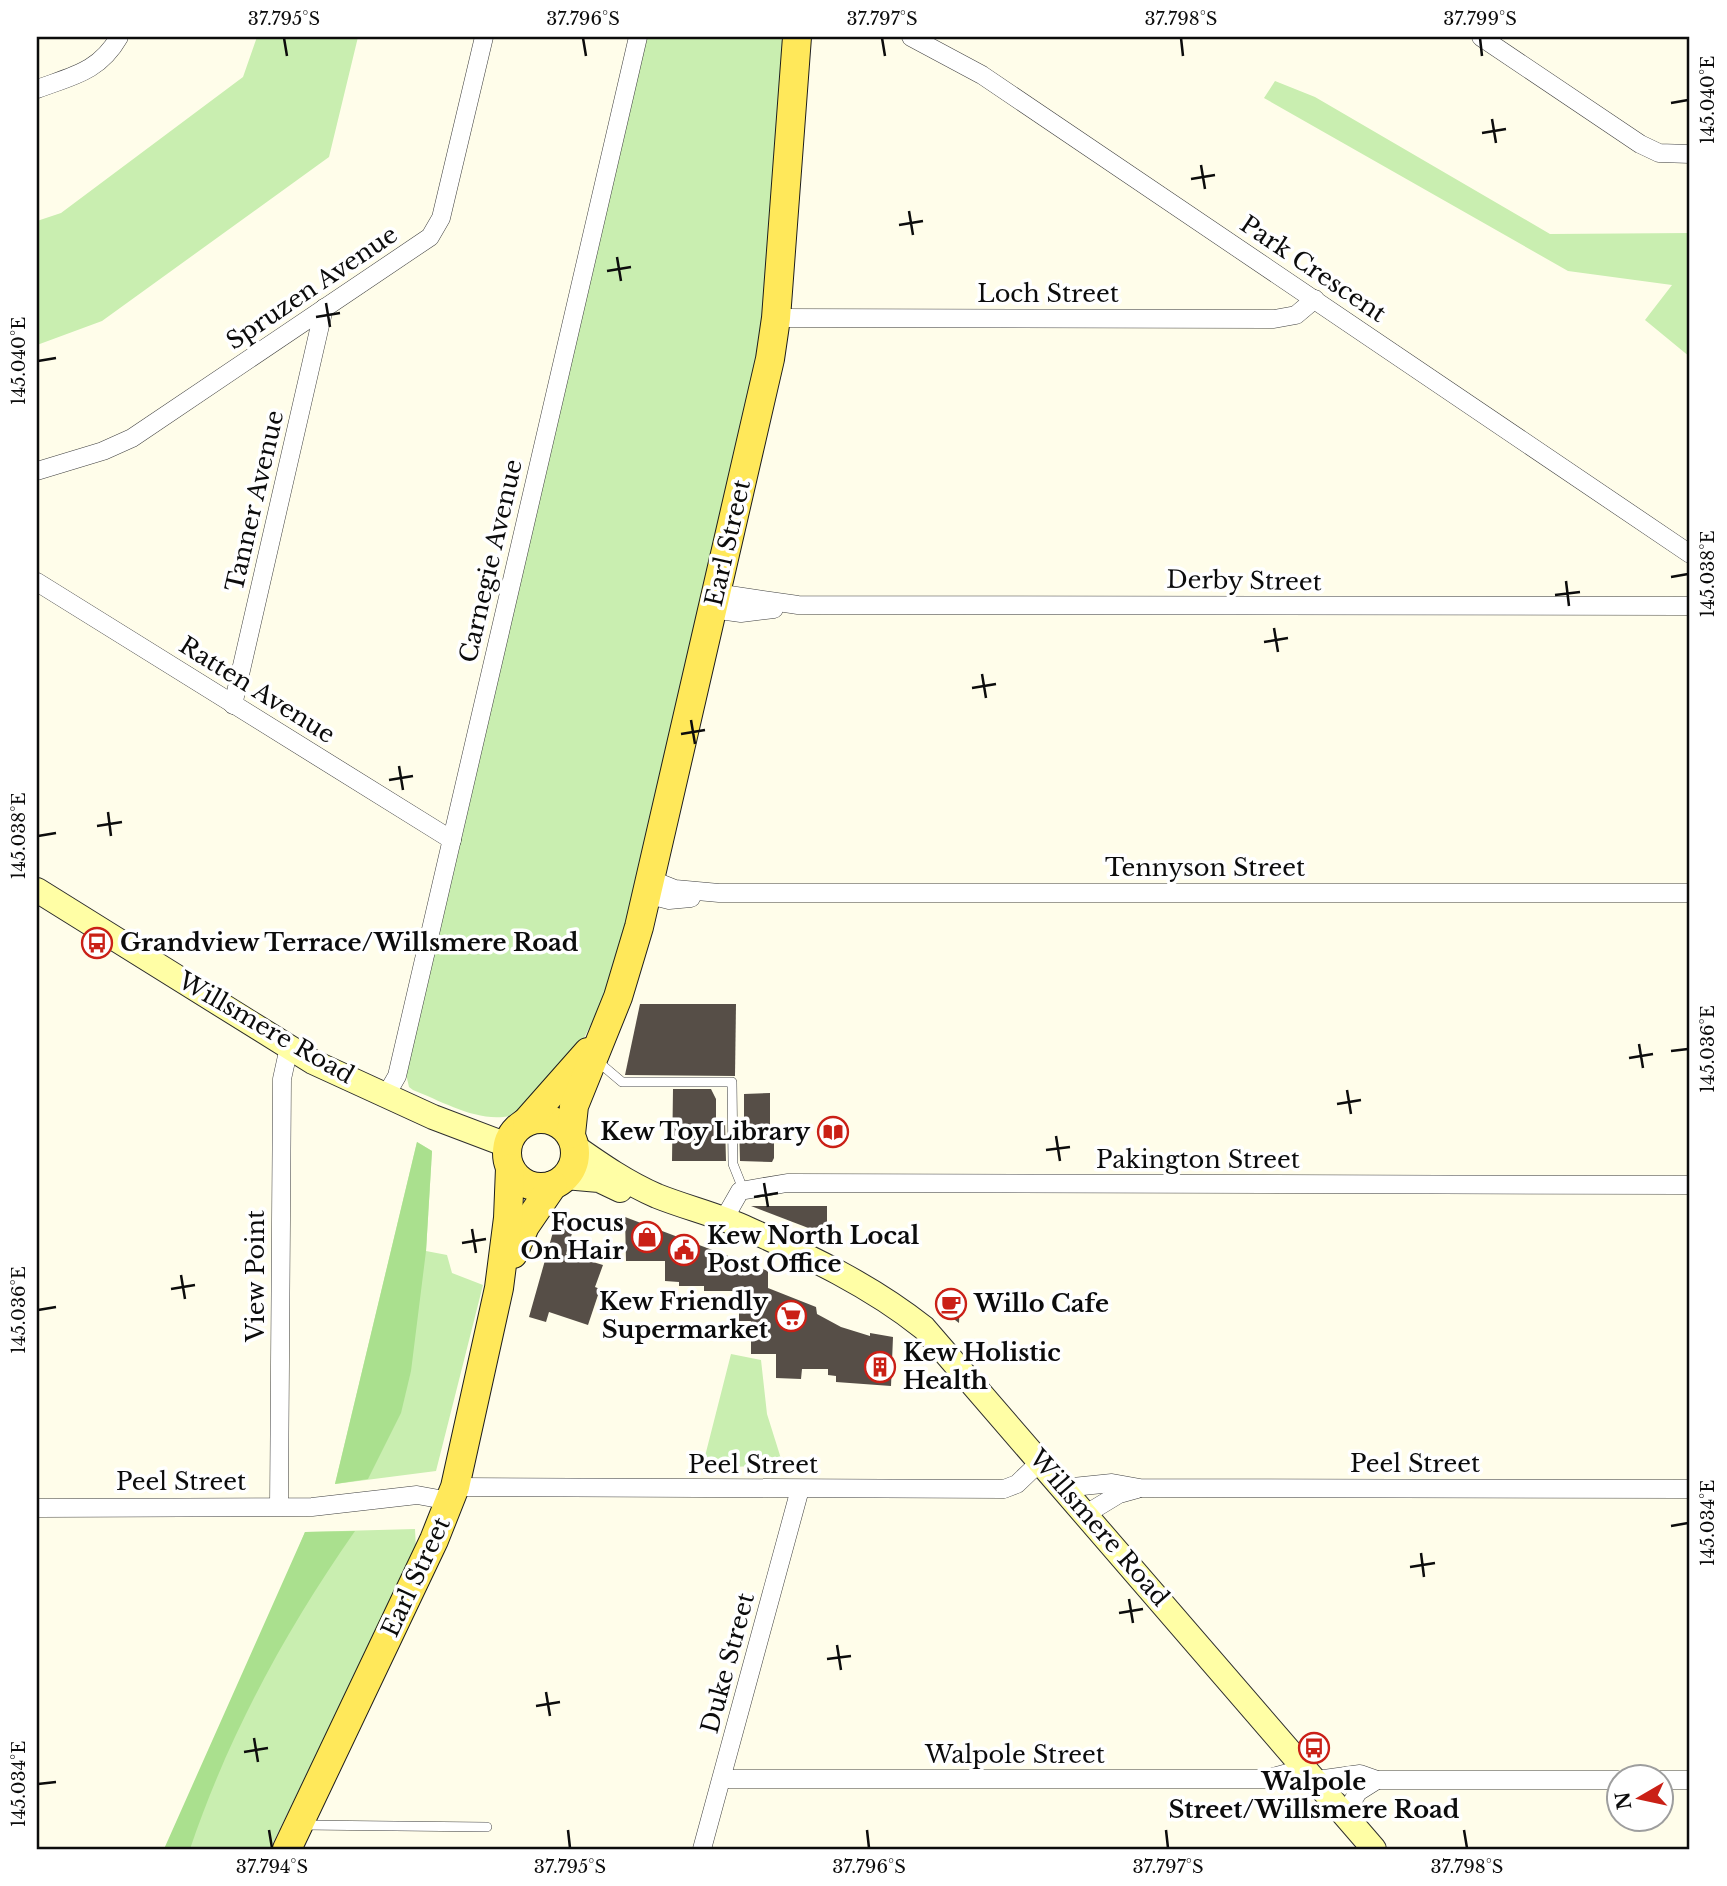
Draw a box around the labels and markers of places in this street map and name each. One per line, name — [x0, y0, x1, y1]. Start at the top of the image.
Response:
bus stop icon: Grandview Terrace/Willsmere Road — [80, 926, 114, 960]
place label: Grandview Terrace/Willsmere Road — [120, 928, 579, 957]
library icon: Kew Toy Library — [816, 1115, 850, 1149]
place label: Kew Toy Library — [600, 1117, 810, 1146]
place label: Focus On Hair — [520, 1208, 624, 1265]
shop icon: Focus On Hair — [630, 1220, 664, 1254]
place label: Kew North Local Post Office — [707, 1221, 920, 1278]
public building icon: Kew North Local Post Office — [667, 1233, 701, 1267]
place label: Kew Friendly Supermarket — [599, 1287, 769, 1344]
cafe icon: Willo Cafe — [934, 1287, 968, 1321]
place label: Willo Cafe — [973, 1289, 1109, 1318]
supermarket icon: Kew Friendly Supermarket — [774, 1299, 808, 1333]
place label: Kew Holistic Health — [903, 1338, 1061, 1395]
building icon: Kew Holistic Health — [863, 1350, 897, 1384]
bus stop icon: Walpole Street/Willsmere Road — [1297, 1731, 1331, 1765]
place label: Walpole Street/Willsmere Road — [1169, 1767, 1460, 1824]

